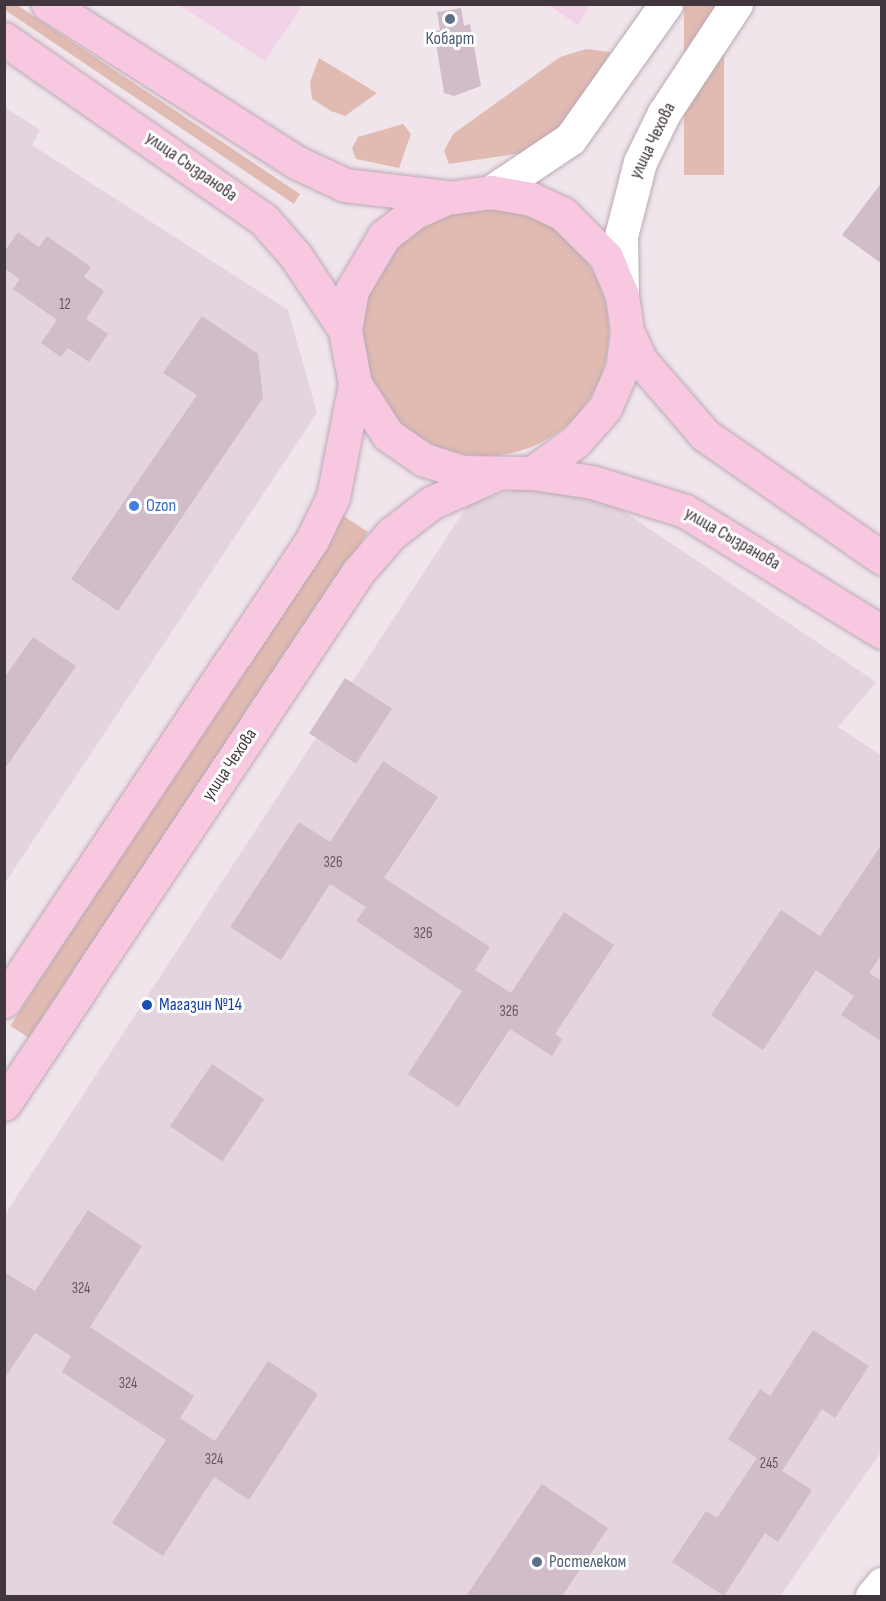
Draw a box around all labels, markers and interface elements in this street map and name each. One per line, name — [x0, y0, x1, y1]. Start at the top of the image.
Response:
marker: Кобарт — [443, 12, 457, 26]
place label: Кобарт — [426, 28, 474, 50]
street label: улица Чехова — [625, 99, 681, 183]
street label: улица Сызранова — [141, 127, 241, 207]
house number: 12 — [59, 296, 71, 314]
place label: Ozon — [146, 495, 176, 517]
marker: Ozon — [127, 499, 141, 513]
street label: улица Сызранова — [680, 503, 784, 575]
street label: улица Чехова — [198, 725, 262, 805]
house number: 326 — [323, 854, 343, 872]
house number: 326 — [413, 925, 433, 943]
place label: Магазин №14 — [159, 994, 242, 1016]
marker: Магазин №14 — [140, 998, 154, 1012]
house number: 326 — [499, 1003, 519, 1021]
house number: 324 — [72, 1280, 90, 1298]
house number: 324 — [119, 1375, 137, 1393]
house number: 324 — [205, 1451, 223, 1469]
house number: 245 — [760, 1455, 778, 1473]
place label: Ростелеком — [549, 1551, 626, 1573]
marker: Ростелеком — [530, 1555, 544, 1569]

